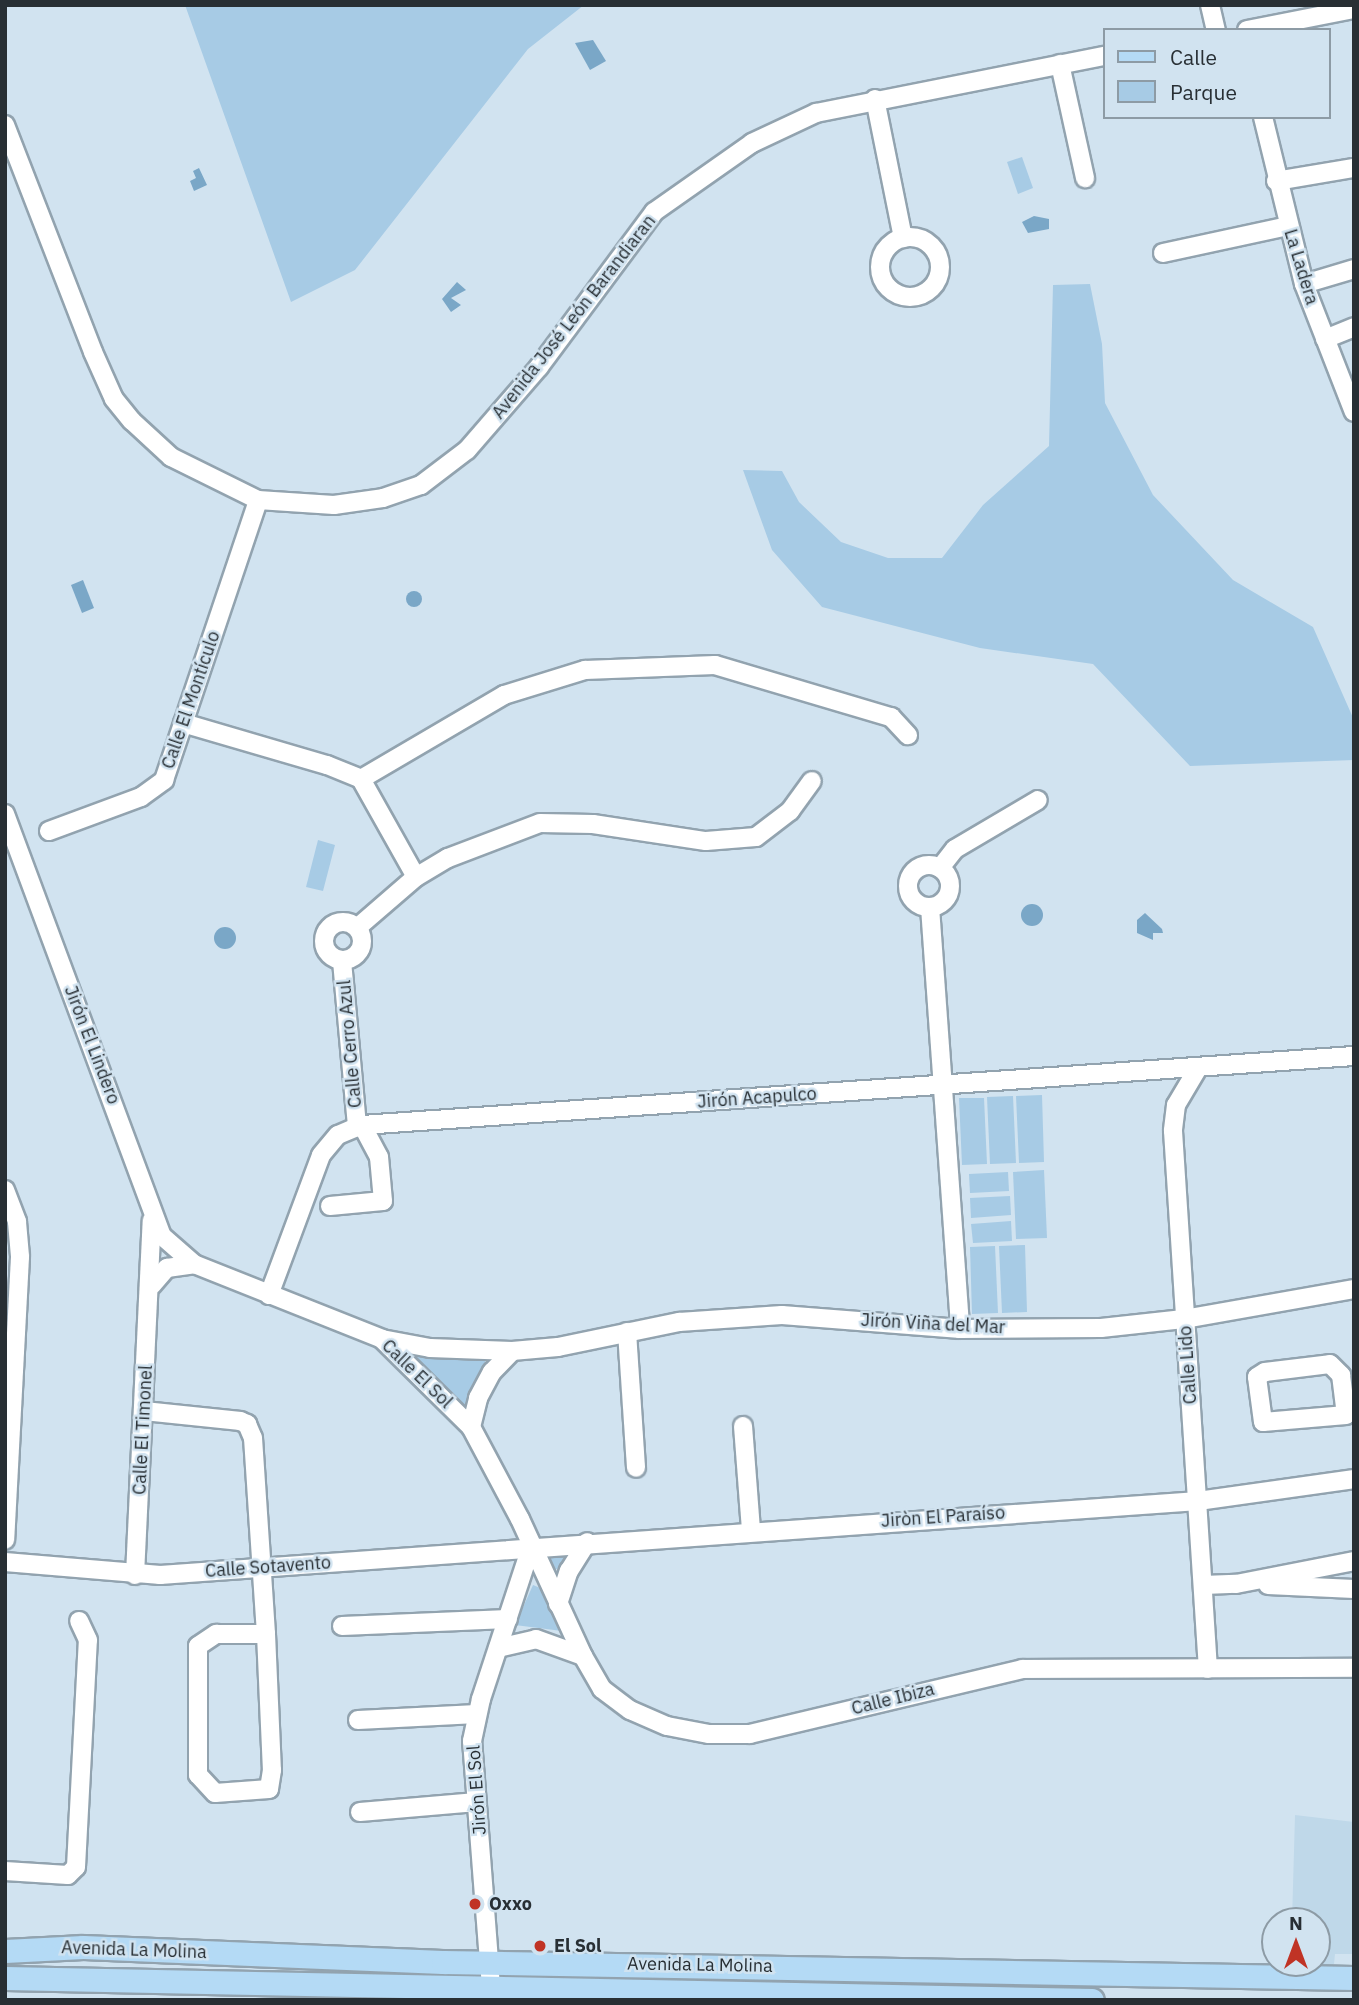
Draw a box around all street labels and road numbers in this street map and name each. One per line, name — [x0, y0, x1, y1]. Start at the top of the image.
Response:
street label: Avenida José León Barandiaran — [488, 211, 660, 423]
street label: La Ladera — [1279, 227, 1323, 307]
street label: Calle El Montículo — [157, 628, 225, 772]
street label: Calle Cerro Azul — [334, 979, 366, 1109]
street label: Jirón El Lindero — [60, 983, 124, 1107]
street label: Jirón Acapulco — [697, 1083, 817, 1113]
street label: Jirón Viña del Mar — [860, 1309, 1006, 1339]
street label: Calle Lido — [1174, 1325, 1202, 1405]
street label: Calle El Sol — [377, 1335, 457, 1413]
street label: Calle El Timonel — [129, 1365, 157, 1495]
street label: Jiròn El Paraíso — [880, 1502, 1006, 1532]
street label: Calle Sotavento — [204, 1552, 332, 1582]
street label: Calle Ibiza — [849, 1678, 937, 1720]
street label: Jirón El Sol — [463, 1744, 491, 1836]
street label: Avenida La Molina — [61, 1937, 207, 1963]
street label: Avenida La Molina — [627, 1953, 773, 1977]

